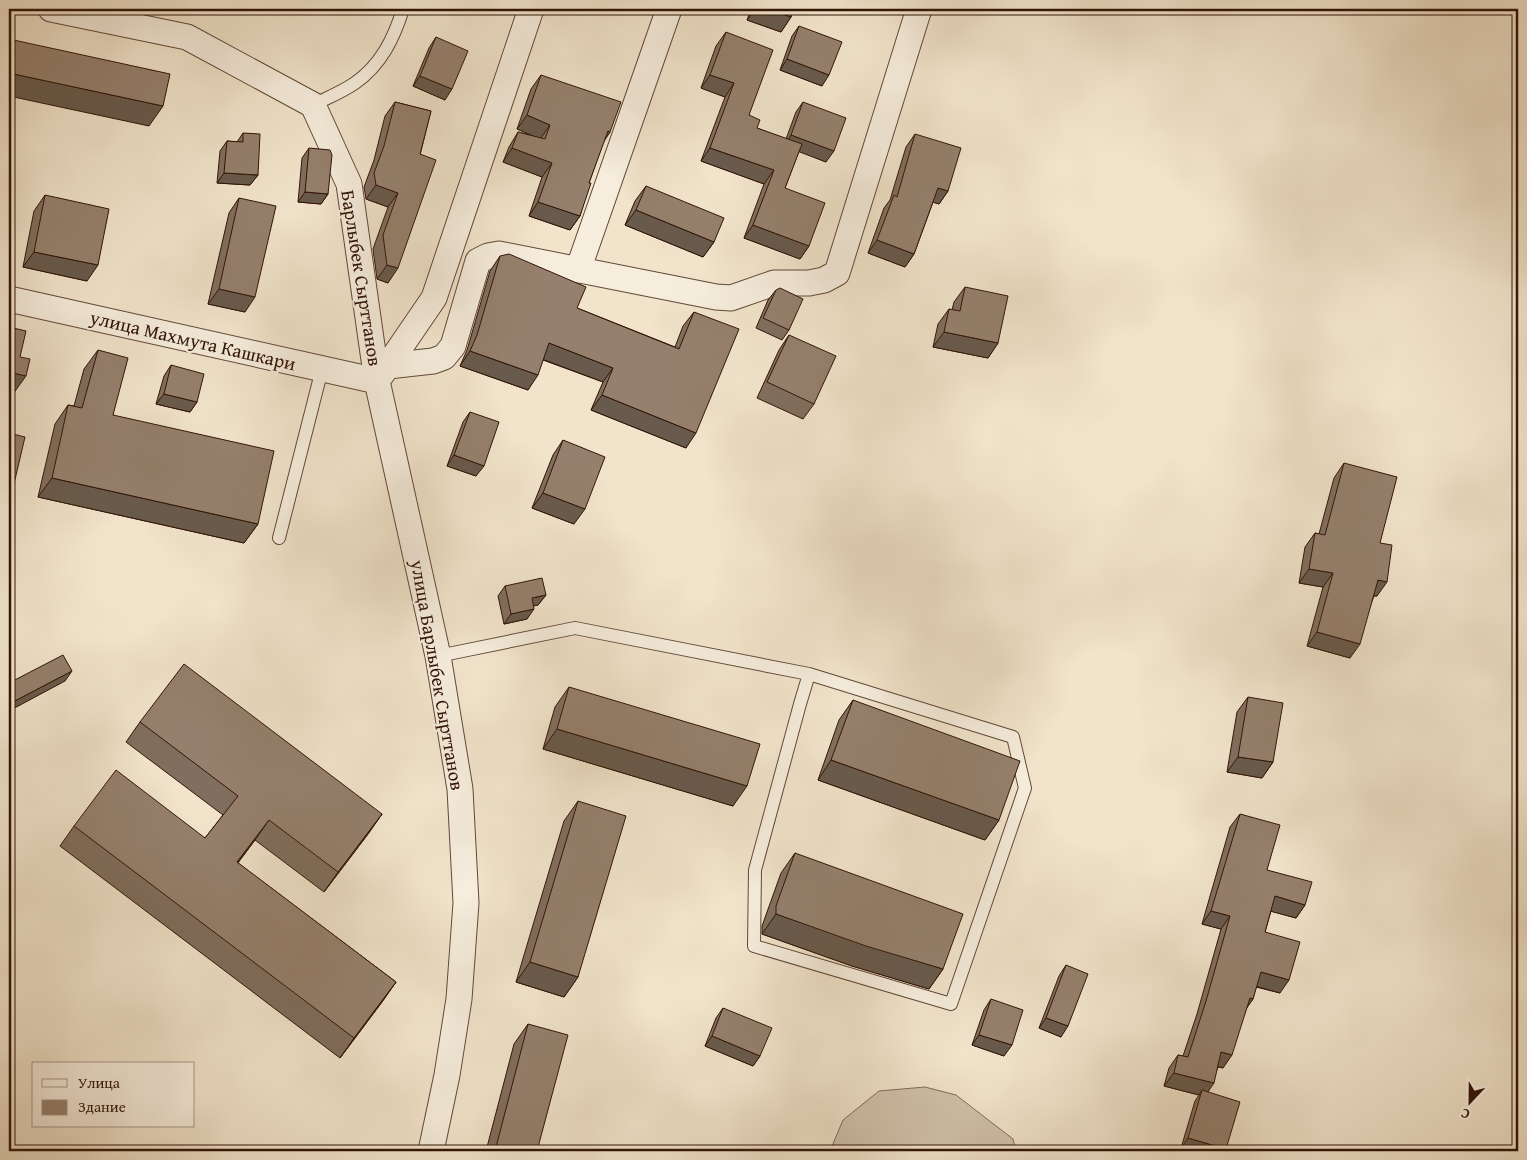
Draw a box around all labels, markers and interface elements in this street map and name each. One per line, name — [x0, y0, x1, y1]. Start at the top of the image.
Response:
street label: Барлыбек Сырттанов — [334, 188, 390, 368]
street label: улица Махмута Кашкари — [86, 302, 299, 377]
street label: улица Барлыбек Сырттанов — [404, 557, 472, 792]
legend — [32, 1062, 195, 1128]
text: Улица — [78, 1072, 121, 1093]
north arrow — [1444, 1078, 1494, 1128]
text: Здание — [78, 1096, 126, 1117]
text: С — [1458, 1103, 1473, 1125]

